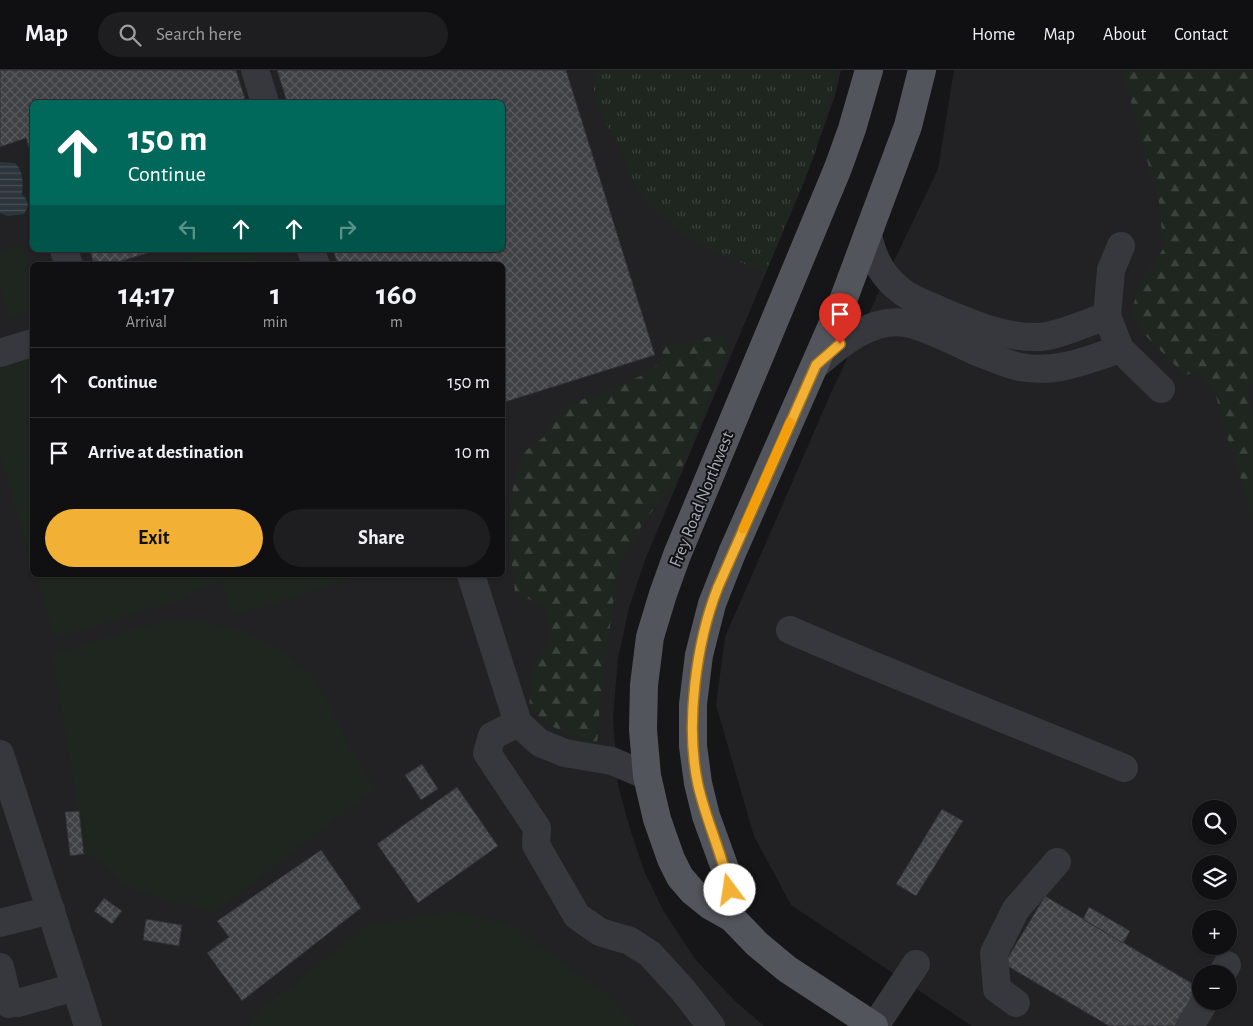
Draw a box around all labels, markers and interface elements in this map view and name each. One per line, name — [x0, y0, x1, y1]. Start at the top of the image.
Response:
search box — [98, 12, 448, 57]
icon: search — [116, 21, 144, 49]
text: Map — [25, 22, 68, 46]
text: Search here — [156, 25, 242, 44]
text: Home — [972, 26, 1015, 44]
text: Map — [1043, 26, 1075, 44]
text: About — [1103, 26, 1146, 44]
text: Contact — [1174, 26, 1228, 44]
icon: ahead — [45, 120, 110, 185]
text: 150 m — [128, 122, 208, 157]
text: Continue — [128, 163, 206, 185]
icon: left — [174, 215, 202, 243]
icon: ahead — [227, 215, 255, 243]
icon: ahead — [280, 215, 308, 243]
icon: right — [333, 215, 361, 243]
text: 14:17 — [118, 280, 175, 310]
text: 1 — [270, 280, 281, 310]
text: 160 — [376, 280, 417, 310]
pin — [819, 293, 861, 344]
icon: arrive — [826, 300, 854, 328]
text: Arrival — [126, 314, 167, 330]
text: min — [263, 314, 288, 330]
text: m — [390, 314, 403, 330]
icon: ahead — [45, 369, 73, 397]
text: Continue — [88, 373, 157, 392]
text: 150 m — [447, 373, 490, 392]
street label: Frey Road Northwest — [667, 429, 737, 570]
icon: arrive — [45, 439, 73, 467]
text: Arrive at destination — [88, 443, 244, 462]
text: 10 m — [455, 443, 490, 462]
button: Exit — [45, 509, 263, 567]
button: Share — [273, 509, 490, 567]
map controls — [1192, 800, 1237, 1010]
button: search — [1192, 800, 1237, 845]
button: layers — [1192, 855, 1237, 900]
position arrow — [703, 863, 755, 915]
button: + — [1192, 910, 1237, 955]
button: − — [1192, 965, 1237, 1010]

